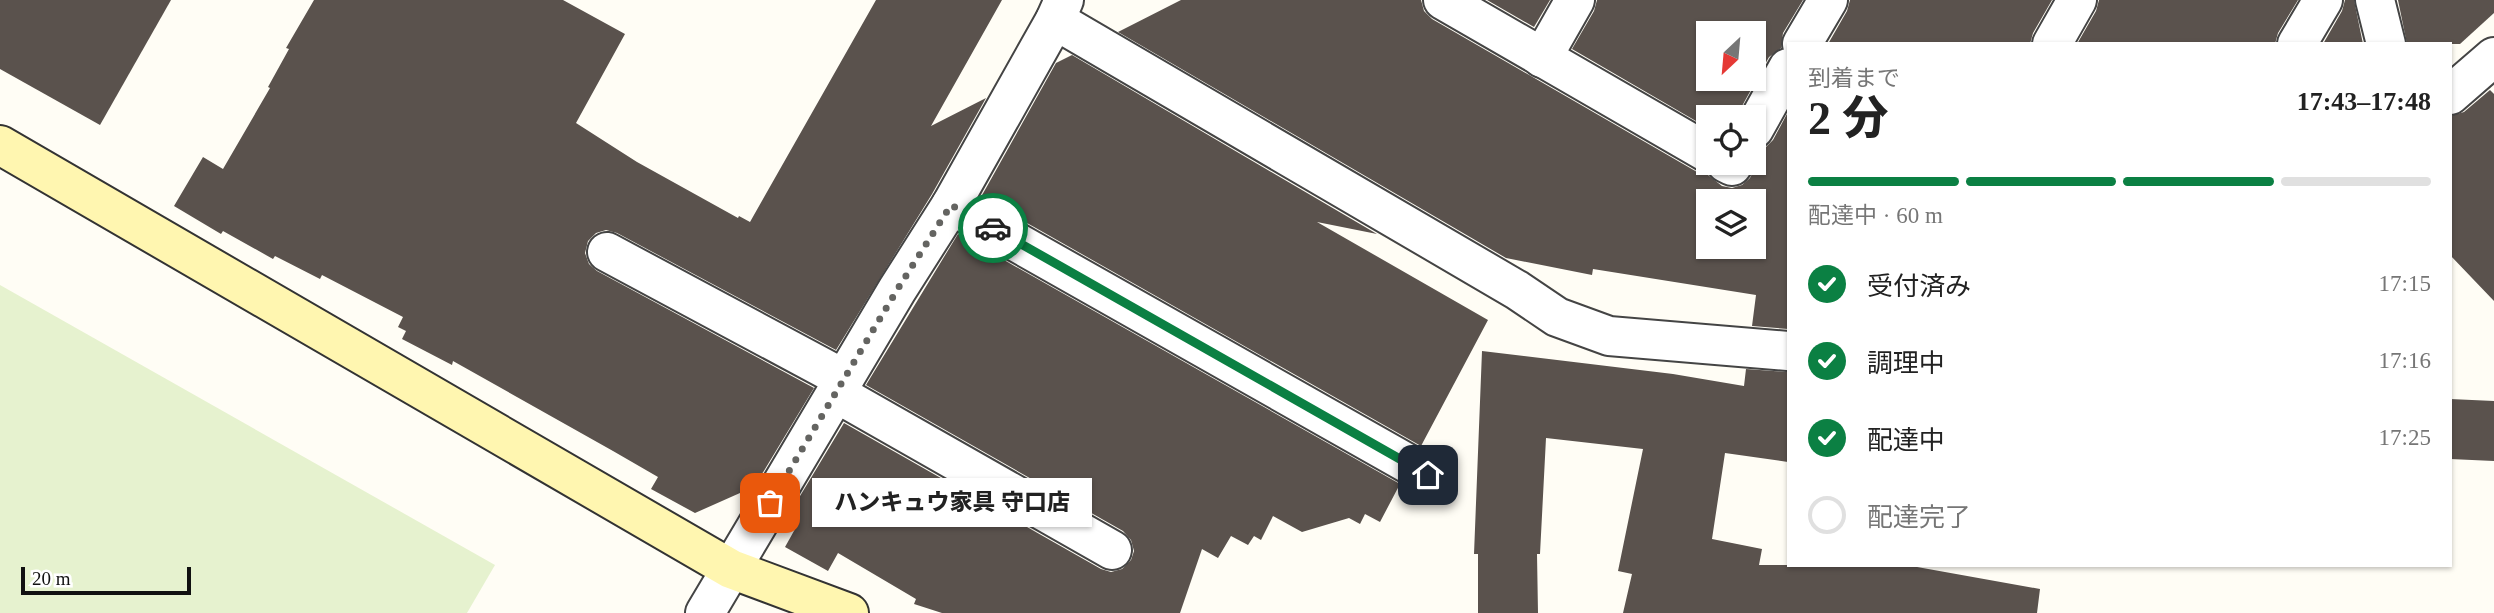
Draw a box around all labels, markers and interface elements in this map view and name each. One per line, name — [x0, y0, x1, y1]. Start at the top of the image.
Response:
north arrow — [1696, 21, 1766, 91]
map controls — [1696, 21, 1766, 259]
text: 到着まで — [1808, 66, 1900, 91]
text: 17:43–17:48 — [2297, 87, 2431, 116]
text: 2 分 — [1808, 93, 1889, 144]
button: locate — [1696, 105, 1766, 175]
button: layers — [1696, 189, 1766, 259]
courier — [958, 193, 1028, 263]
text: 配達中 · 60 m — [1808, 203, 1943, 228]
icon: car — [974, 209, 1012, 247]
icon: check — [1808, 265, 1846, 303]
text: 17:15 — [2379, 271, 2431, 296]
text: 受付済み — [1867, 272, 1971, 301]
icon: check — [1808, 342, 1846, 380]
text: 17:16 — [2379, 348, 2431, 373]
text: 調理中 — [1867, 349, 1945, 378]
icon: check — [1808, 419, 1846, 457]
text: 17:25 — [2379, 425, 2431, 450]
text: 配達中 — [1867, 426, 1945, 455]
pin — [1398, 445, 1458, 505]
icon: home — [1409, 456, 1447, 494]
pin — [740, 473, 800, 533]
callout: ハンキュウ家具 守口店 — [812, 478, 1092, 528]
icon: bag — [751, 484, 789, 522]
text: ハンキュウ家具 守口店 — [834, 490, 1070, 515]
text: 配達完了 — [1867, 503, 1971, 532]
scale bar — [21, 564, 191, 596]
text: 20 m — [32, 568, 71, 589]

